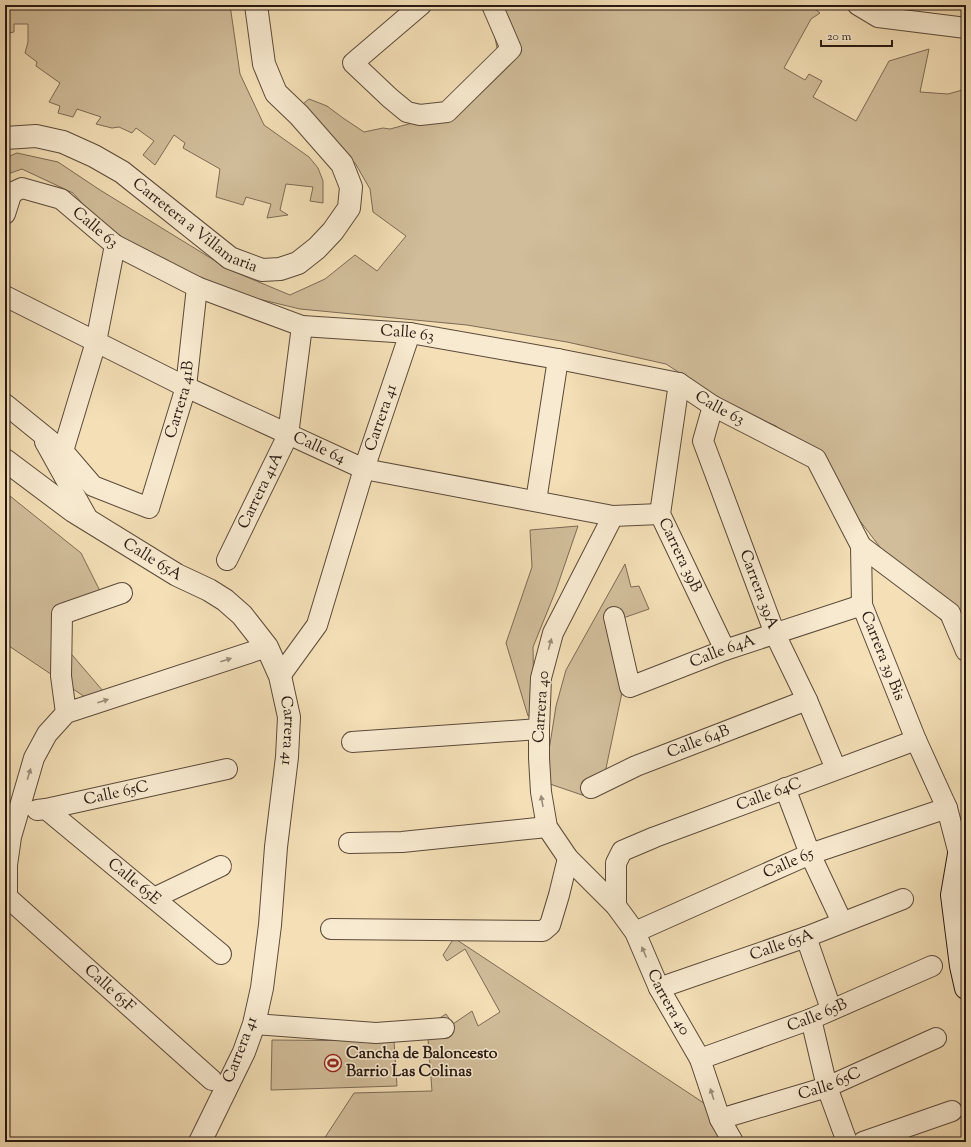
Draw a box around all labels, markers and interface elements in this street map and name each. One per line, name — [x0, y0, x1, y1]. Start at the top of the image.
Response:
scale bar — [821, 22, 892, 48]
text: 20 m — [827, 28, 852, 46]
street label: Carretera a Villamaria — [127, 173, 261, 279]
street label: Calle 63 — [67, 202, 123, 254]
street label: Calle 63 — [380, 320, 436, 349]
street label: Carrera 41B — [159, 359, 200, 441]
street label: Carrera 41 — [359, 381, 404, 454]
street label: Calle 63 — [690, 385, 748, 432]
street label: Calle 64 — [289, 426, 349, 470]
street label: Carrera 41A — [232, 449, 289, 533]
street label: Carrera 39B — [652, 514, 707, 596]
street label: Calle 65A — [118, 533, 186, 587]
street label: Carrera 39A — [733, 547, 784, 633]
street label: Carrera 39 Bis — [854, 608, 911, 704]
street label: Calle 64A — [686, 629, 759, 674]
one-way arrow — [548, 638, 554, 650]
one-way arrow — [221, 657, 233, 663]
street label: Carrera 40 — [528, 670, 556, 744]
street label: Carrera 41 — [273, 694, 301, 767]
one-way arrow — [97, 698, 109, 704]
street label: Calle 64B — [664, 719, 733, 764]
one-way arrow — [26, 768, 32, 780]
street label: Calle 64C — [733, 772, 805, 817]
street label: Calle 65C — [81, 775, 151, 812]
one-way arrow — [539, 795, 545, 807]
street label: Calle 65 — [759, 842, 817, 885]
street label: Calle 65E — [102, 853, 166, 911]
street label: Calle 65A — [747, 924, 817, 967]
one-way arrow — [640, 945, 646, 957]
street label: Calle 65F — [78, 960, 140, 1018]
street label: Carrera 40 — [641, 966, 696, 1040]
street label: Calle 65B — [784, 993, 851, 1038]
street label: Carrera 41 — [218, 1013, 264, 1087]
place label: Cancha de Baloncesto Barrio Las Colinas — [346, 1043, 498, 1084]
sports icon: Cancha de Baloncesto Barrio Las Colinas — [323, 1053, 343, 1073]
street label: Calle 65C — [795, 1062, 865, 1107]
one-way arrow — [709, 1087, 715, 1099]

